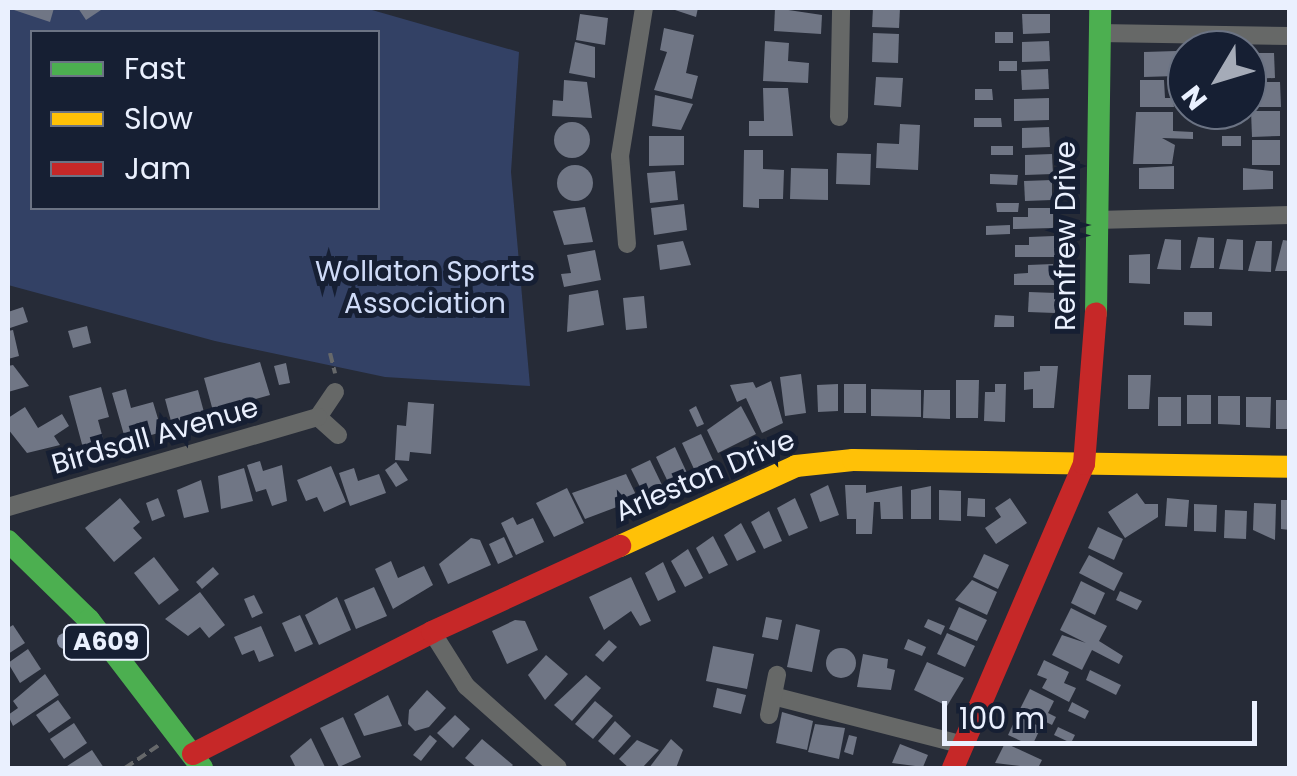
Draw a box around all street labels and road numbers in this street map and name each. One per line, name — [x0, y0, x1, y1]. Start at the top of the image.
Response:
street label: Renfrew Drive — [1049, 141, 1083, 331]
street label: Birdsall Avenue — [48, 390, 262, 482]
street label: Arleston Drive — [610, 423, 800, 529]
road number: A609 — [61, 622, 151, 662]

